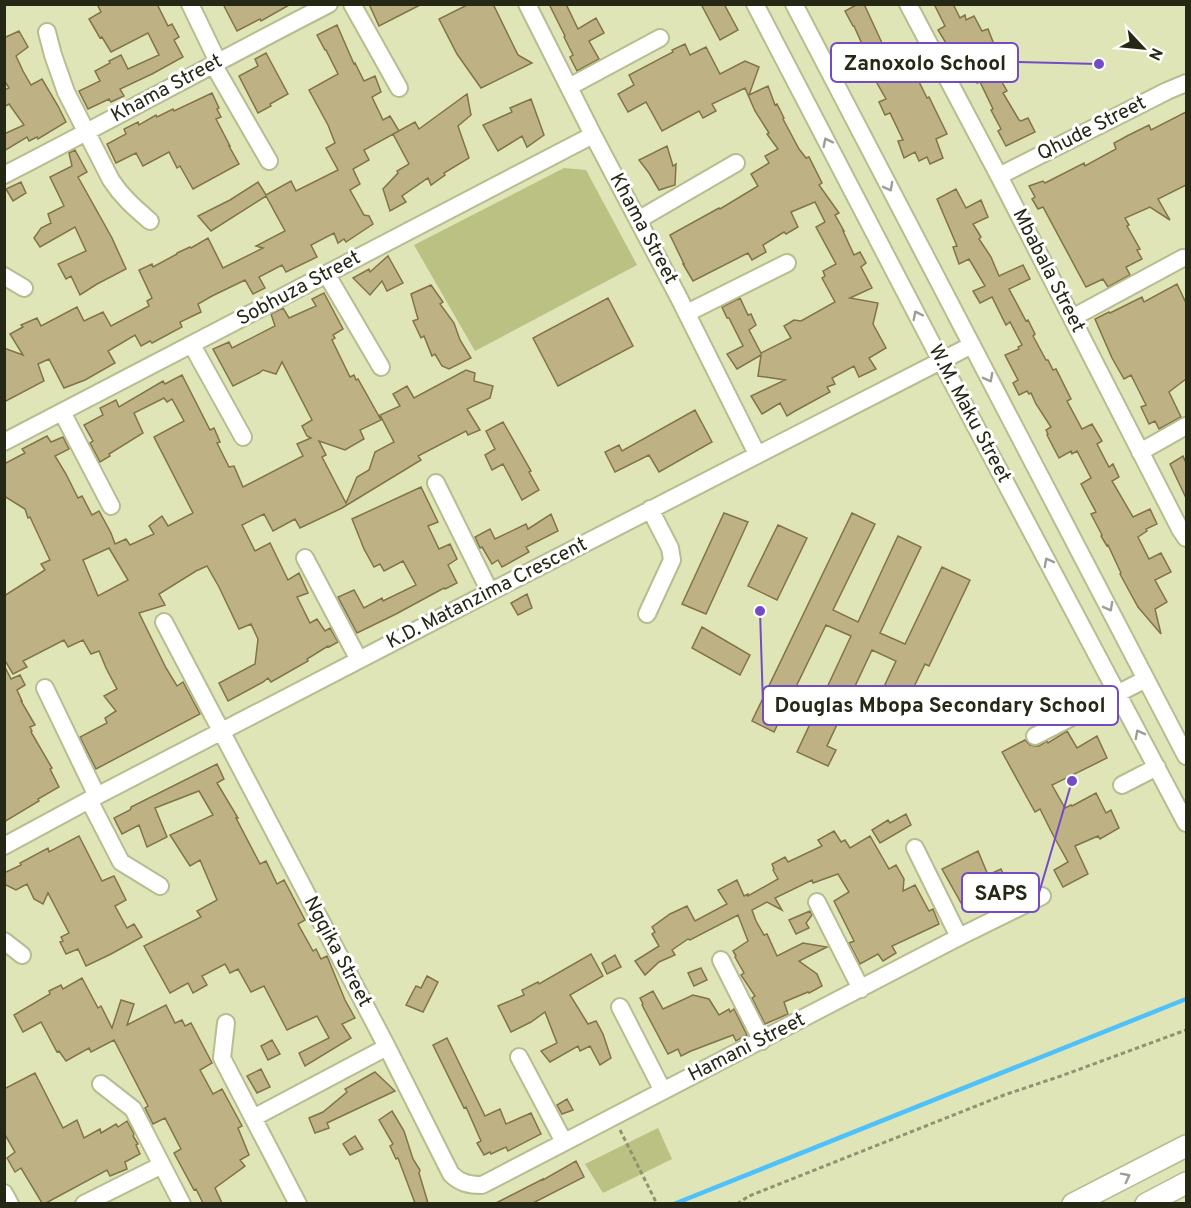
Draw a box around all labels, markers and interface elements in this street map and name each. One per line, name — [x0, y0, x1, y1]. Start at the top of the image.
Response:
north arrow — [1113, 18, 1173, 78]
callout: Zanoxolo School — [831, 43, 1018, 82]
text: N — [1143, 44, 1166, 63]
street label: Khama Street — [107, 49, 227, 129]
text: Zanoxolo School — [844, 51, 1006, 78]
street label: Qhude Street — [1033, 90, 1151, 168]
one-way arrow — [823, 138, 834, 149]
street label: Khama Street — [603, 169, 683, 289]
one-way arrow — [882, 180, 893, 191]
street label: Mbabala Street — [1006, 205, 1090, 337]
street label: Sobhuza Street — [232, 245, 366, 333]
one-way arrow — [913, 311, 924, 322]
street label: W.M. Maku Street — [922, 340, 1016, 488]
one-way arrow — [982, 372, 993, 383]
street label: K.D. Matanzima Crescent — [382, 532, 592, 656]
one-way arrow — [1044, 557, 1055, 568]
one-way arrow — [1101, 601, 1113, 612]
callout: Douglas Mbopa Secondary School — [763, 686, 1118, 725]
text: Douglas Mbopa Secondary School — [775, 693, 1106, 720]
one-way arrow — [1135, 729, 1147, 740]
callout: SAPS — [962, 873, 1039, 912]
text: SAPS — [974, 881, 1028, 908]
street label: Ngqika Street — [297, 892, 377, 1012]
street label: Hamani Street — [684, 1007, 810, 1089]
one-way arrow — [1119, 1173, 1130, 1184]

